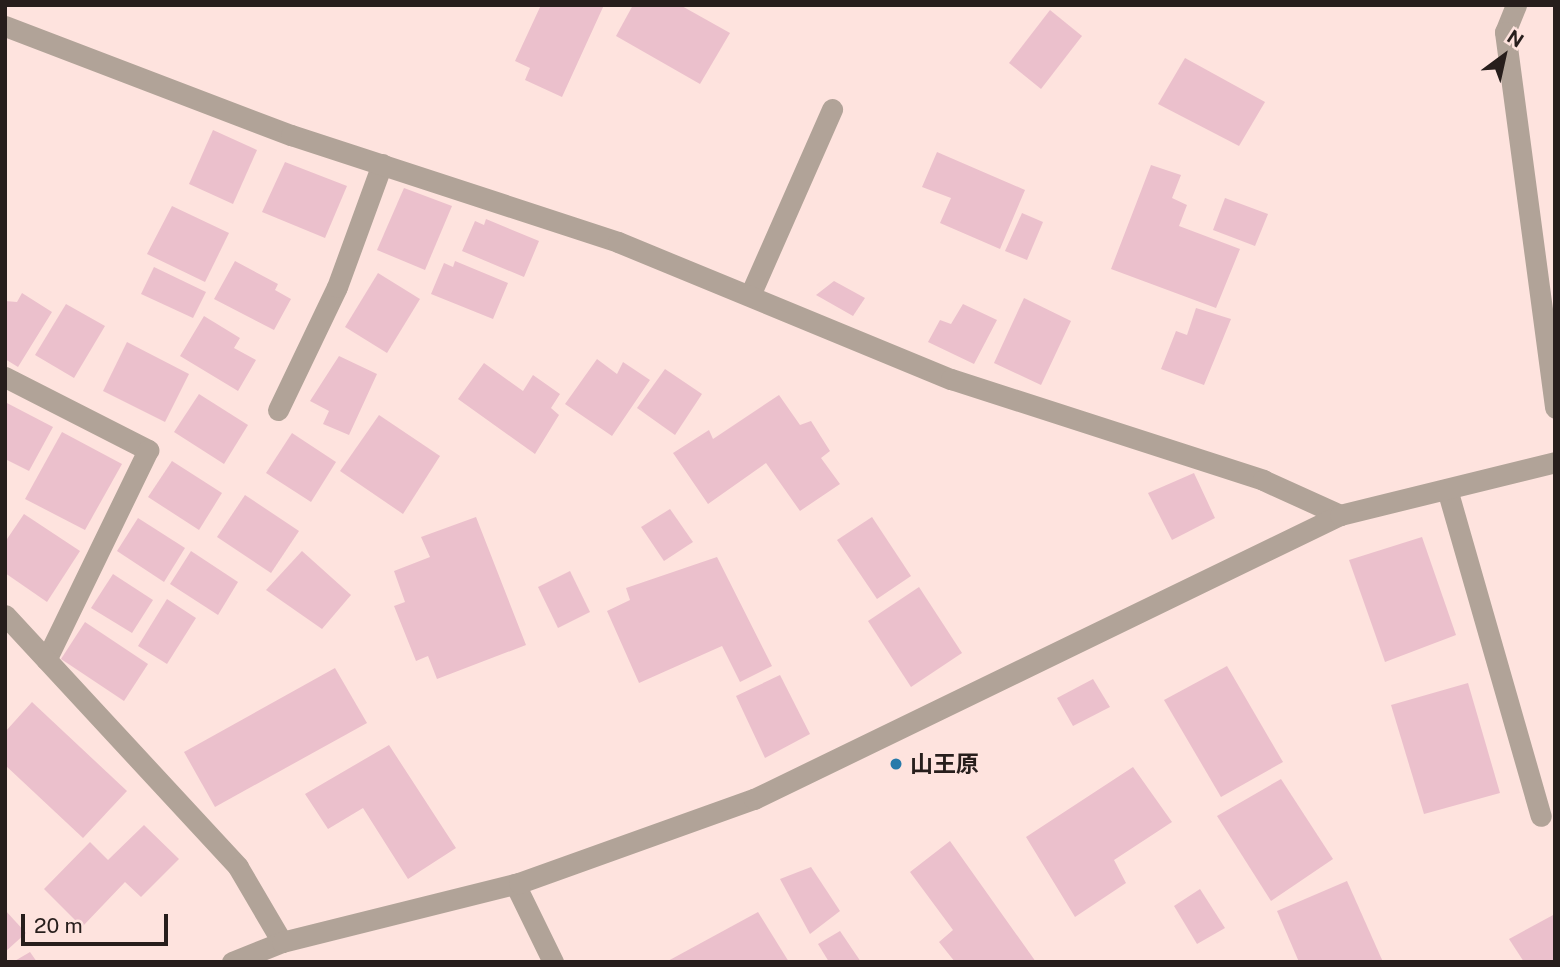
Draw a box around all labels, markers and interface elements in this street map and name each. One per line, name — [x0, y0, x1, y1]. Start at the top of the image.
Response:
north arrow — [1469, 21, 1539, 91]
text: N — [1503, 25, 1528, 52]
place label: 山王原 — [910, 750, 979, 778]
marker: 山王原 — [888, 756, 904, 772]
scale bar — [24, 900, 172, 944]
text: 20 m — [34, 913, 83, 938]

